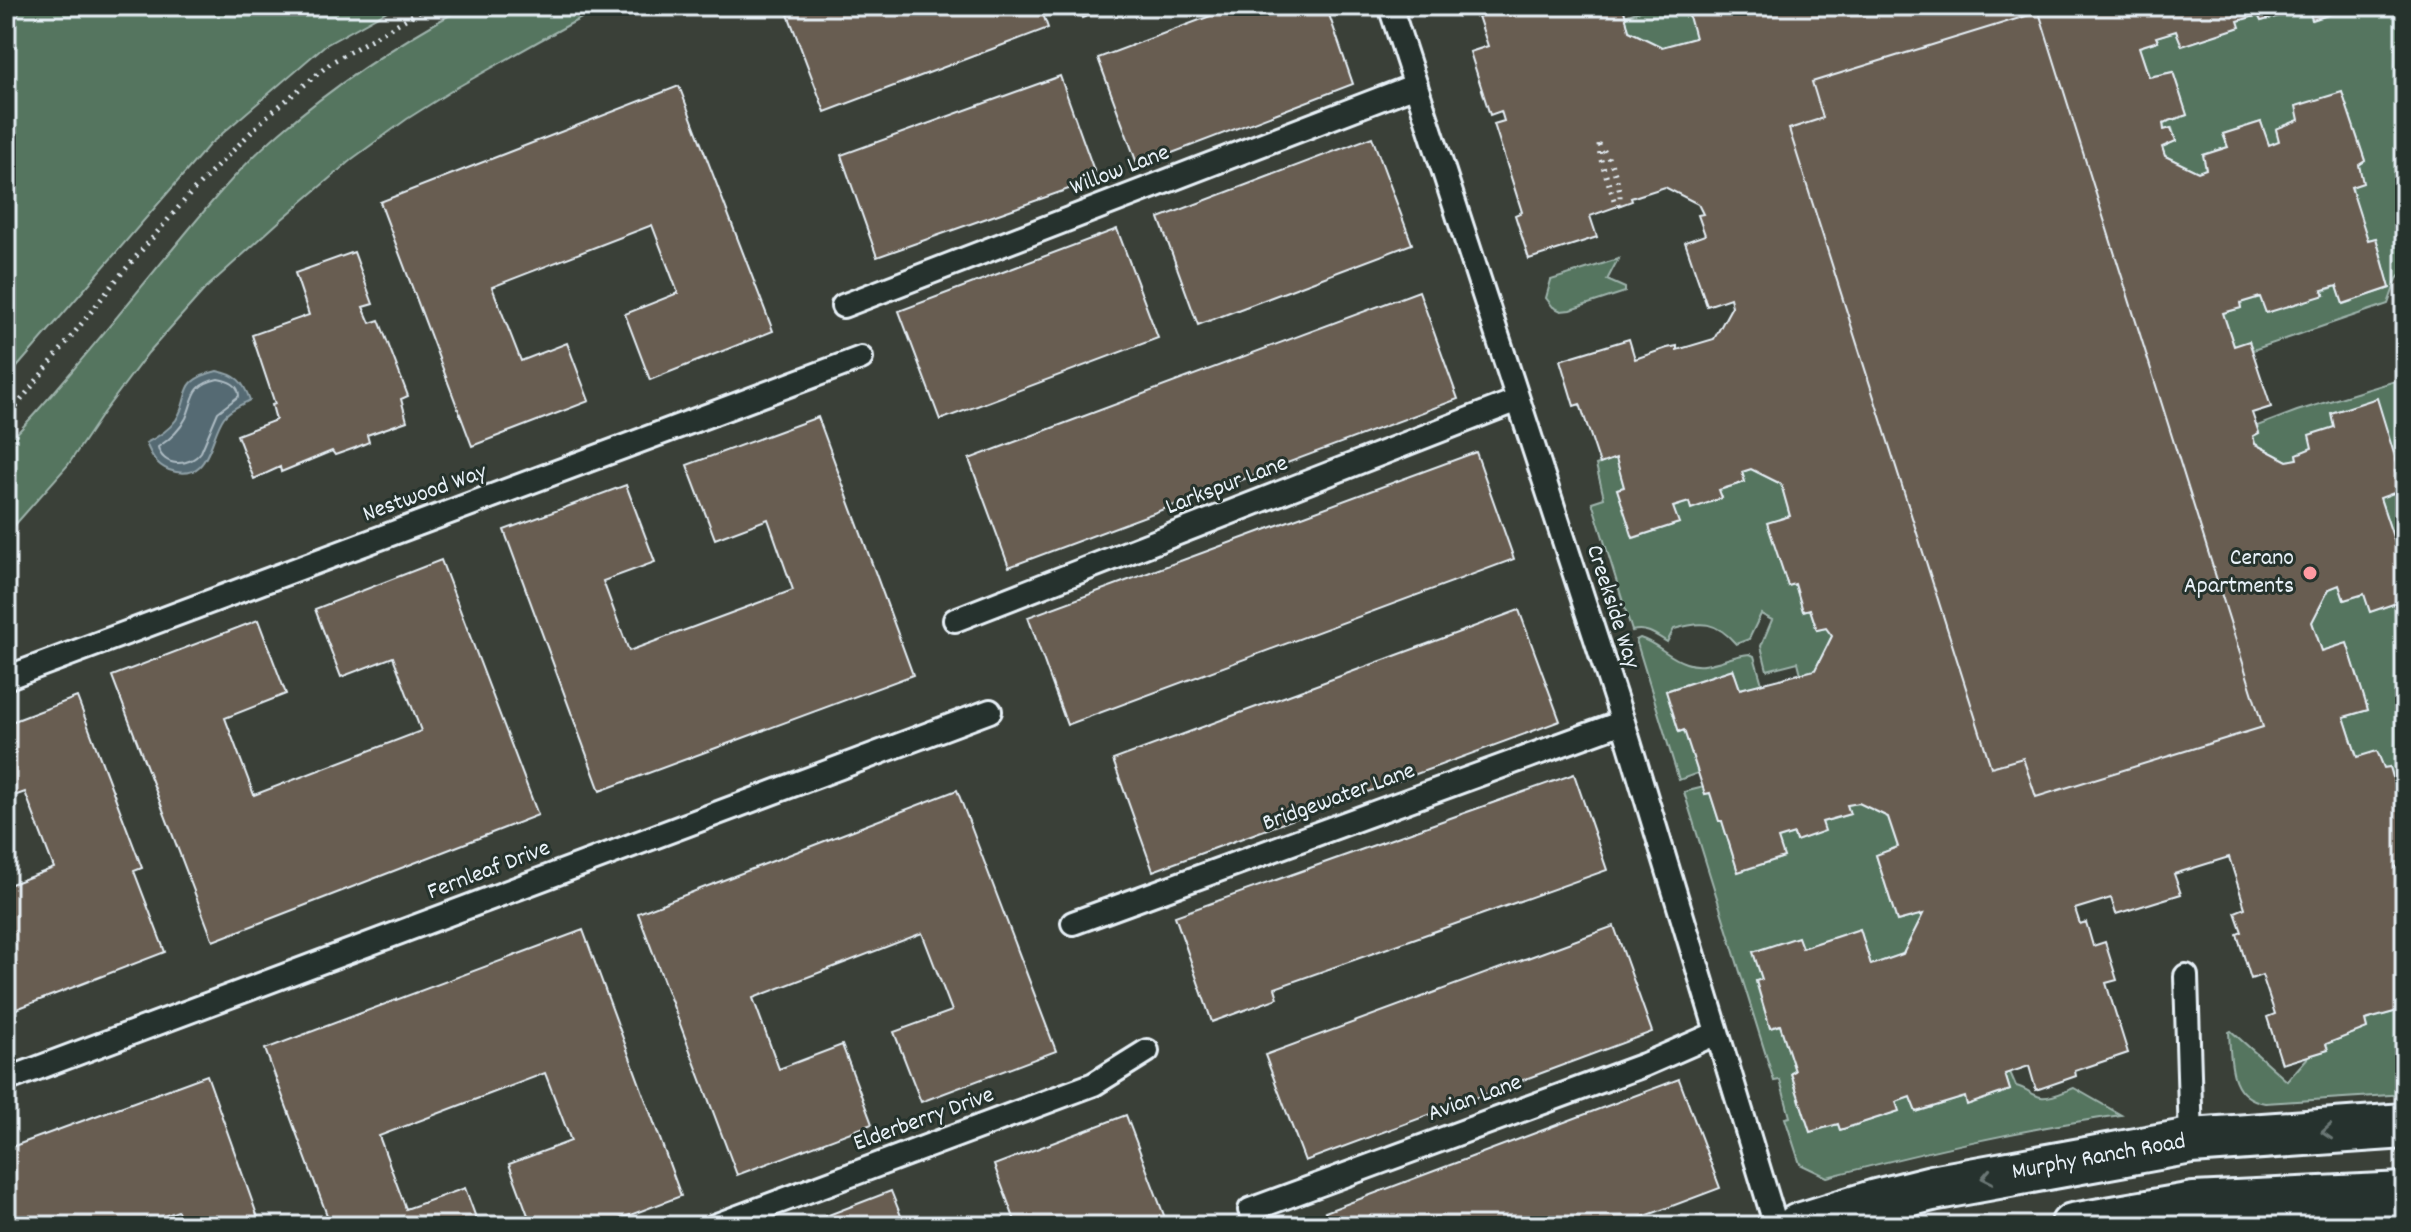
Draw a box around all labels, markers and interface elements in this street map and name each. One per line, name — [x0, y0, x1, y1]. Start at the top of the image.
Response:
street label: Willow Lane — [1065, 137, 1175, 205]
street label: Larkspur Lane — [1161, 447, 1293, 525]
street label: Nestwood Way — [358, 455, 493, 532]
street label: Creekside Way — [1576, 541, 1648, 674]
place label: Cerano Apartments — [2184, 542, 2294, 604]
marker: Cerano Apartments — [2301, 564, 2319, 582]
street label: Bridgewater Lane — [1258, 755, 1420, 841]
street label: Fernleaf Drive — [423, 832, 555, 910]
street label: Avian Lane — [1423, 1066, 1527, 1132]
street label: Elderberry Drive — [849, 1079, 999, 1161]
one-way arrow — [2320, 1123, 2333, 1140]
street label: Murphy Ranch Road — [2009, 1125, 2188, 1190]
one-way arrow — [1980, 1168, 1994, 1185]

